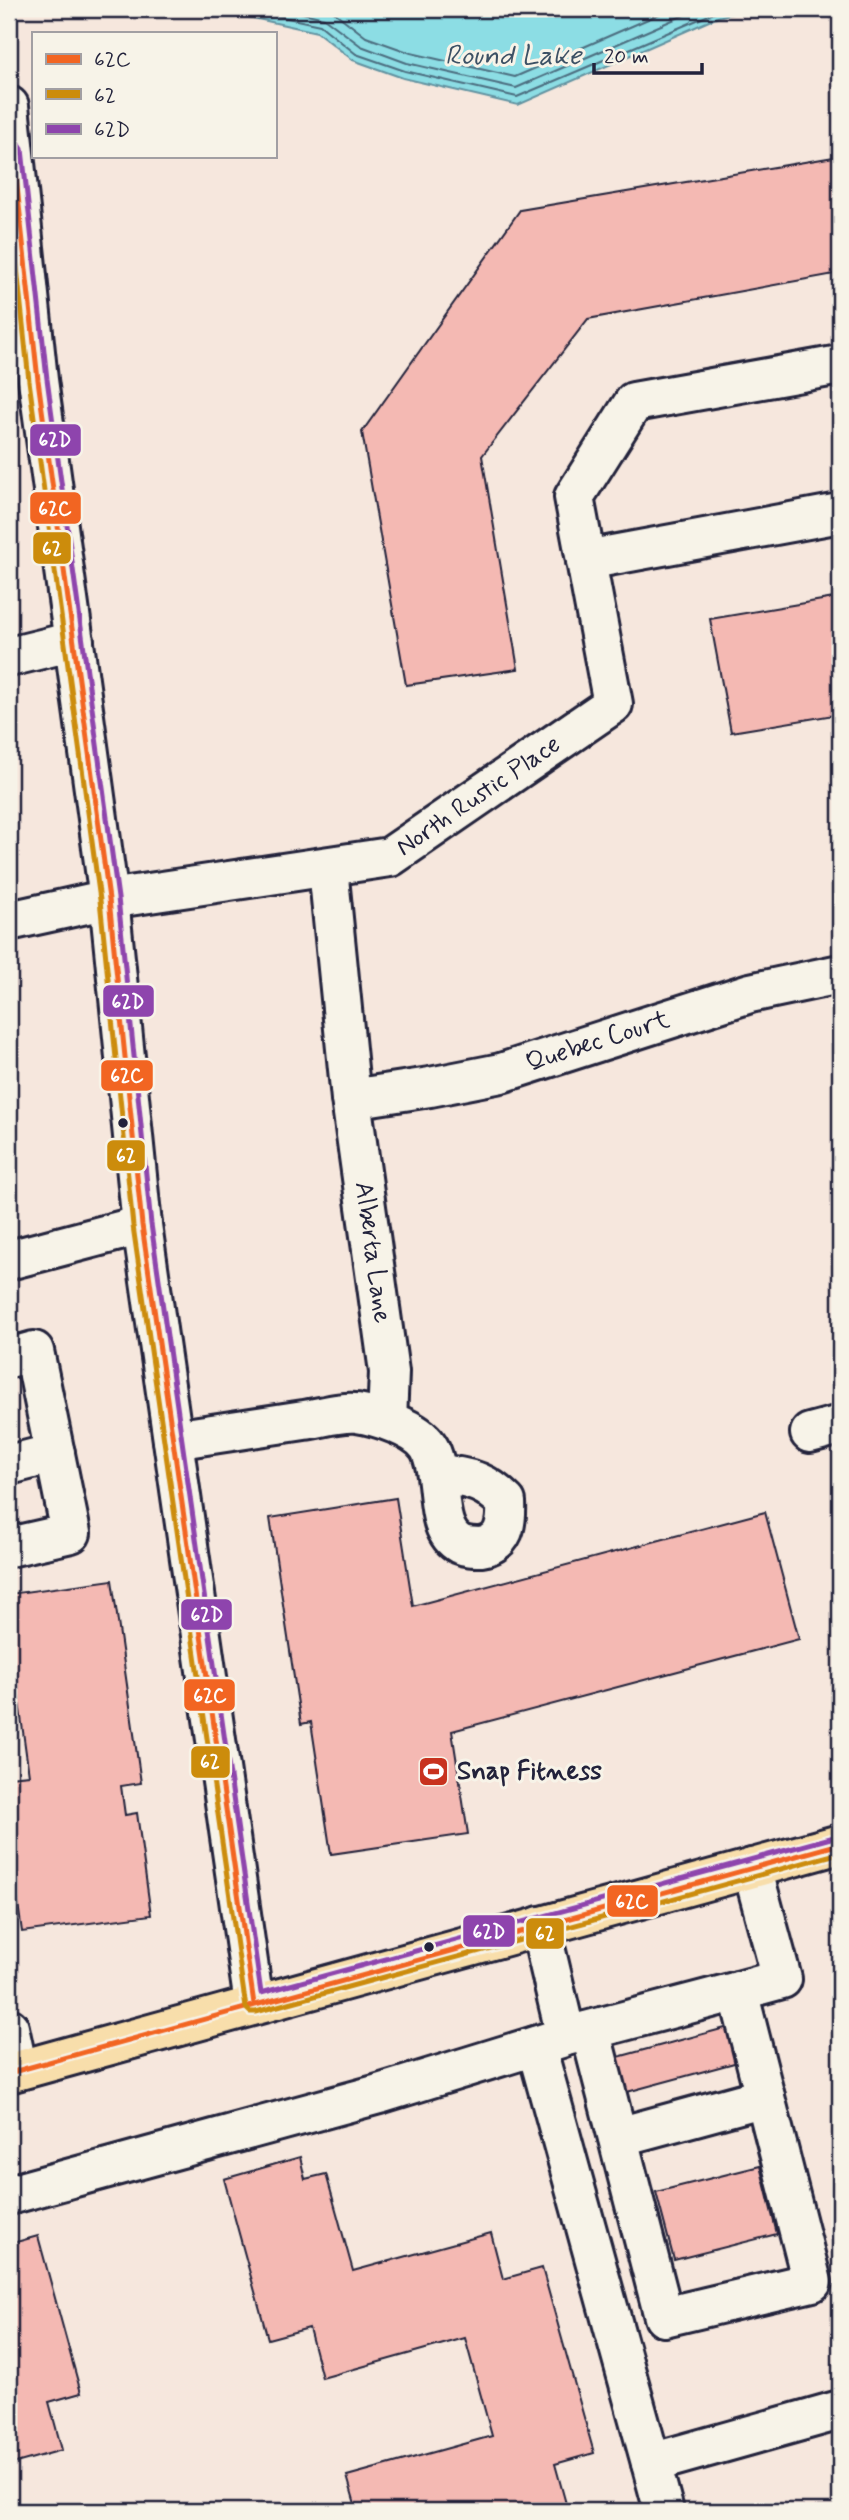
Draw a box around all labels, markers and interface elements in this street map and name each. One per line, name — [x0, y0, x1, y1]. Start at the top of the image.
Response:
legend — [32, 32, 276, 158]
scale bar — [594, 32, 702, 76]
water label: Round Lake — [445, 38, 583, 75]
text: 20 m — [604, 43, 649, 71]
text: 62C — [94, 46, 131, 74]
text: 62 — [94, 82, 116, 110]
text: 62D — [94, 116, 130, 144]
line badge: 62D — [29, 423, 82, 457]
text: 62D — [39, 428, 71, 453]
line badge: 62C — [29, 491, 82, 525]
text: 62C — [38, 497, 72, 522]
line badge: 62 — [32, 531, 72, 565]
text: 62 — [42, 537, 62, 562]
street label: North Rustic Place — [390, 728, 568, 865]
line badge: 62D — [102, 984, 155, 1018]
text: 62D — [112, 990, 144, 1015]
street label: Quebec Court — [522, 1003, 674, 1081]
line badge: 62C — [100, 1059, 154, 1092]
text: 62C — [110, 1064, 144, 1089]
unlabelled marker — [116, 1116, 130, 1130]
line badge: 62 — [106, 1139, 146, 1172]
text: 62 — [116, 1144, 136, 1169]
street label: Alberta Lane — [346, 1179, 399, 1325]
line badge: 62D — [180, 1598, 233, 1631]
text: 62D — [191, 1603, 223, 1628]
line badge: 62C — [183, 1678, 236, 1712]
text: 62C — [193, 1684, 227, 1709]
line badge: 62 — [190, 1745, 231, 1779]
text: 62 — [200, 1750, 220, 1775]
sports icon: Snap Fitness — [417, 1755, 451, 1789]
place label: Snap Fitness — [457, 1755, 602, 1789]
line badge: 62C — [606, 1884, 659, 1918]
text: 62C — [615, 1890, 649, 1915]
line badge: 62D — [462, 1914, 516, 1948]
line badge: 62 — [525, 1917, 565, 1950]
text: 62D — [473, 1920, 505, 1945]
text: 62 — [535, 1922, 555, 1947]
unlabelled marker — [422, 1940, 436, 1954]

